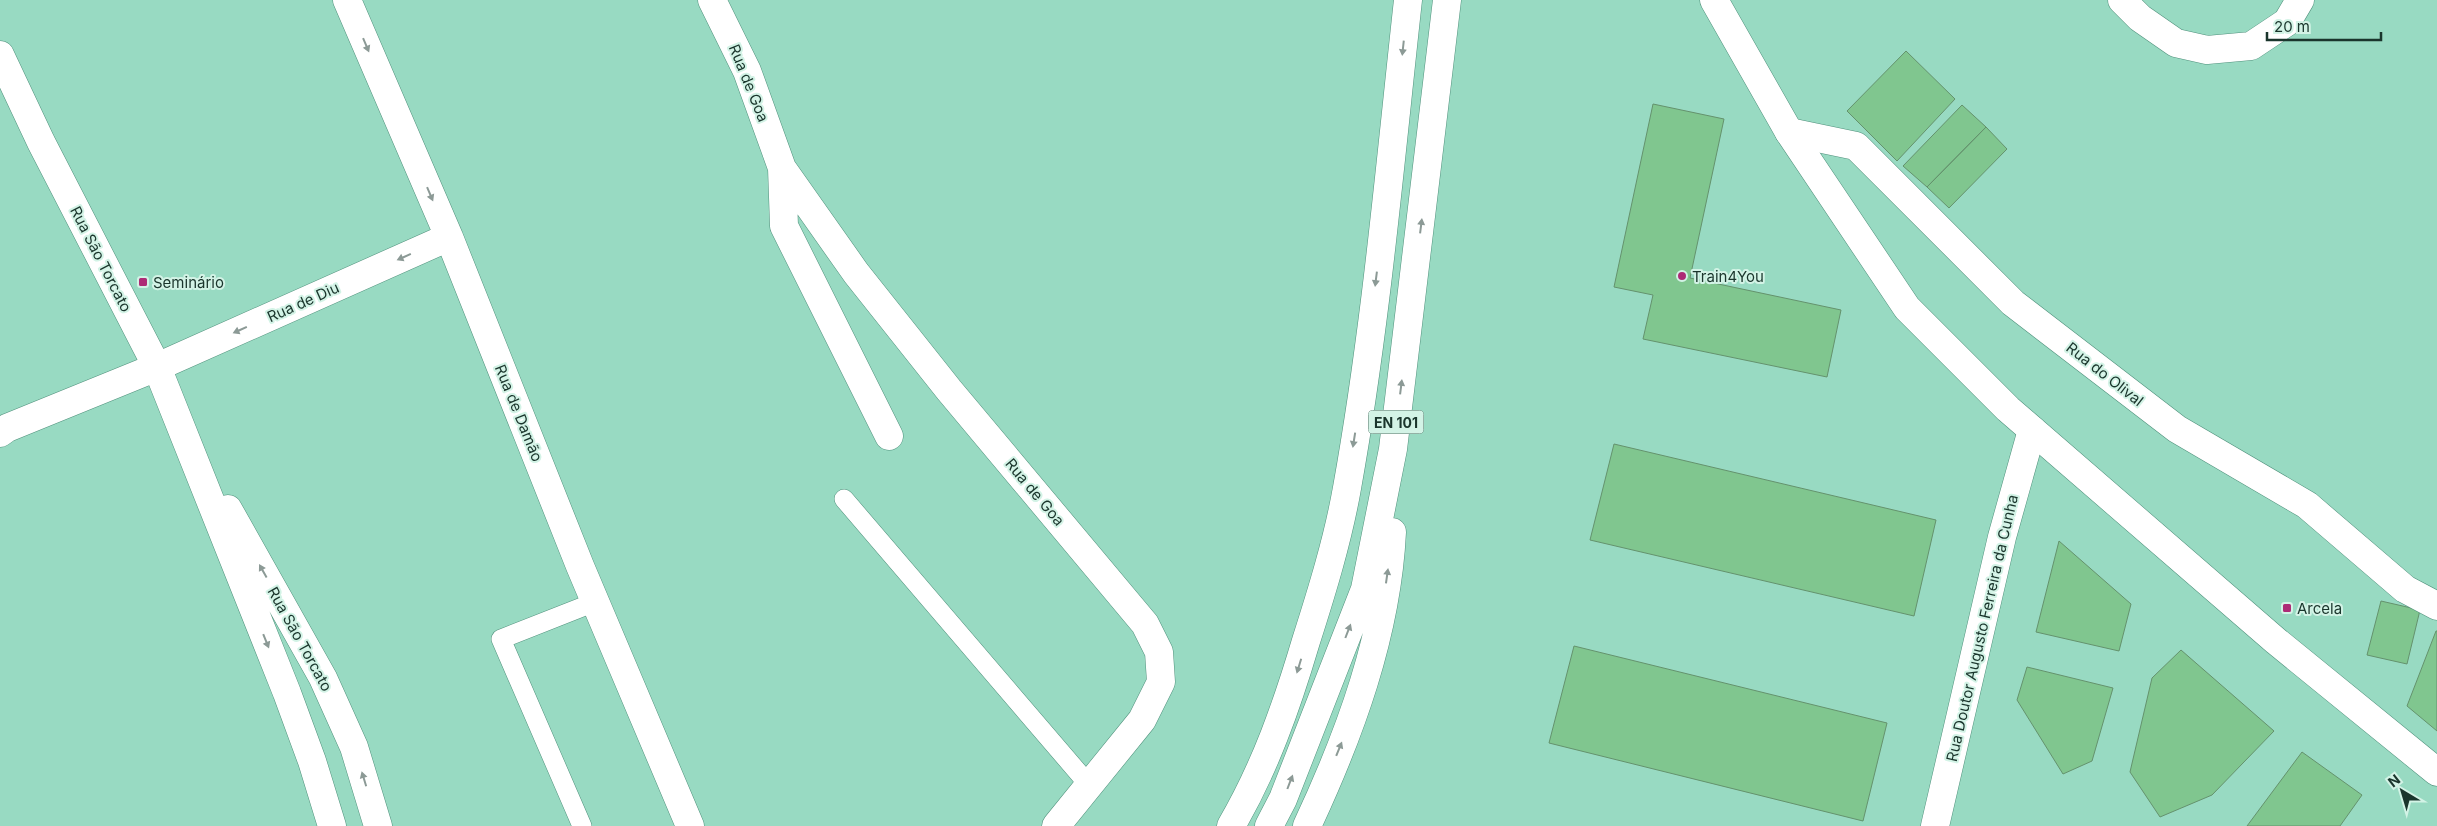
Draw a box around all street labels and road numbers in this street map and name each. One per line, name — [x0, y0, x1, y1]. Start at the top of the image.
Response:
street label: Rua de Goa — [725, 41, 773, 125]
street label: Rua São Torcato — [66, 203, 136, 315]
street label: Rua de Diu — [264, 278, 342, 326]
street label: Rua do Olival — [2063, 338, 2147, 410]
street label: Rua de Damão — [491, 362, 547, 464]
road number: EN 101 — [1368, 411, 1424, 434]
street label: Rua de Goa — [1001, 454, 1069, 530]
street label: Rua Doutor Augusto Ferreira da Cunha — [1942, 493, 2022, 763]
street label: Rua São Torcato — [264, 584, 336, 694]

